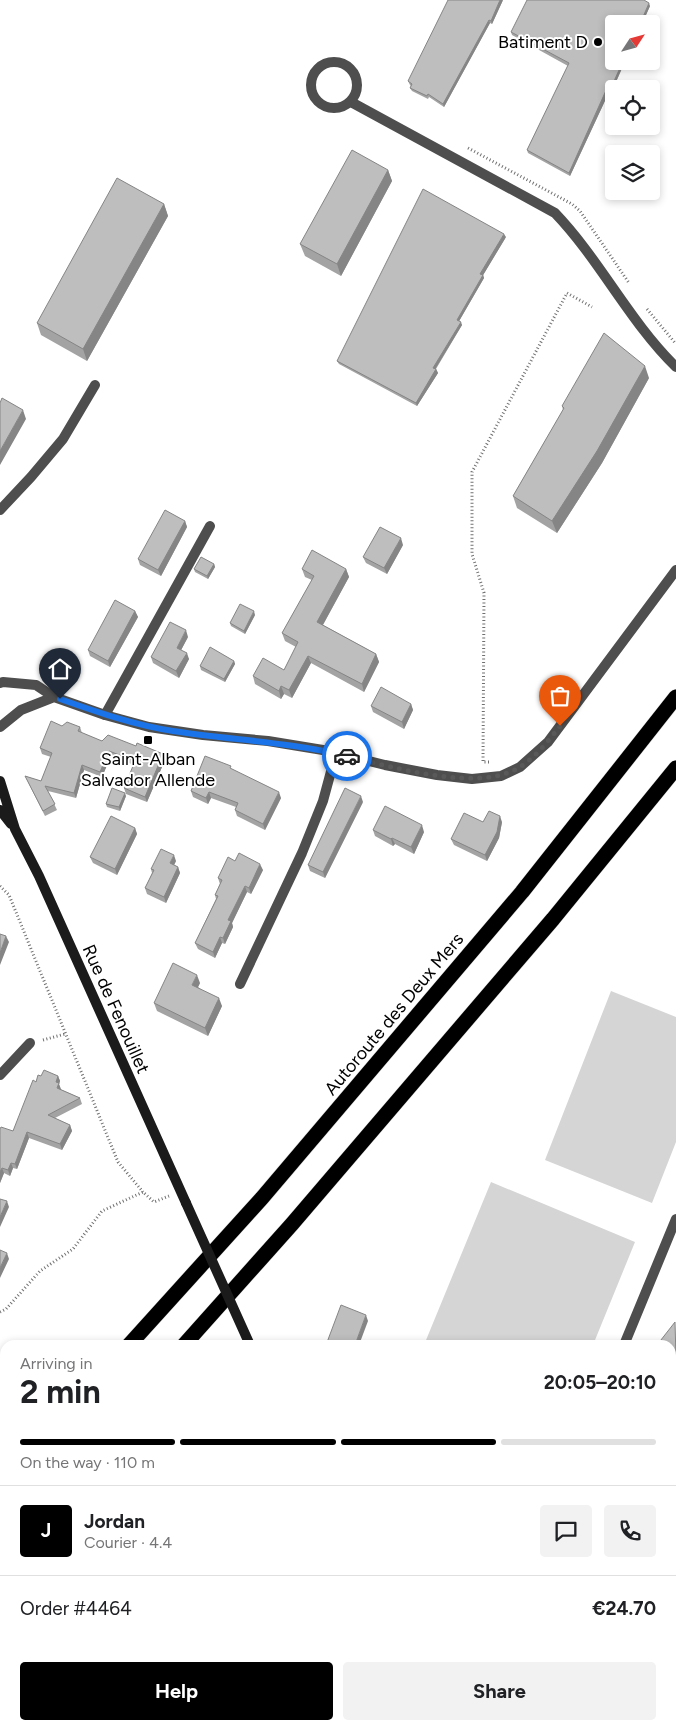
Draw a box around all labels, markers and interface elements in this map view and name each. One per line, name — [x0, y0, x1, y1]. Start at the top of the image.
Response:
north arrow — [605, 15, 660, 70]
map controls — [605, 15, 660, 200]
place label: Batiment D — [498, 31, 588, 53]
marker: Batiment D — [592, 36, 604, 48]
button: locate — [605, 80, 660, 135]
button: layers — [605, 145, 660, 200]
pin — [39, 648, 81, 699]
icon: home — [46, 655, 74, 683]
pin — [539, 675, 581, 726]
icon: bag — [546, 682, 574, 710]
courier — [322, 731, 372, 781]
marker: Saint-Alban Salvador Allende — [142, 734, 154, 746]
icon: car — [333, 742, 361, 770]
place label: Saint-Alban Salvador Allende — [81, 748, 215, 791]
street label: Autoroute des Deux Mers — [320, 928, 468, 1100]
street label: Rue de Fenouillet — [78, 941, 154, 1077]
text: Arriving in — [20, 1354, 92, 1373]
text: 20:05–20:10 — [544, 1371, 656, 1394]
text: 2 min — [20, 1373, 101, 1411]
text: On the way · 110 m — [20, 1453, 155, 1472]
button: chat — [540, 1505, 592, 1557]
button: phone — [604, 1505, 656, 1557]
text: Jordan — [84, 1510, 145, 1533]
text: J — [41, 1519, 51, 1542]
text: Courier · 4.4 — [84, 1533, 172, 1552]
text: Order #4464 — [20, 1597, 132, 1620]
text: €24.70 — [592, 1597, 656, 1620]
button: Help — [20, 1662, 333, 1720]
button: Share — [343, 1662, 656, 1720]

